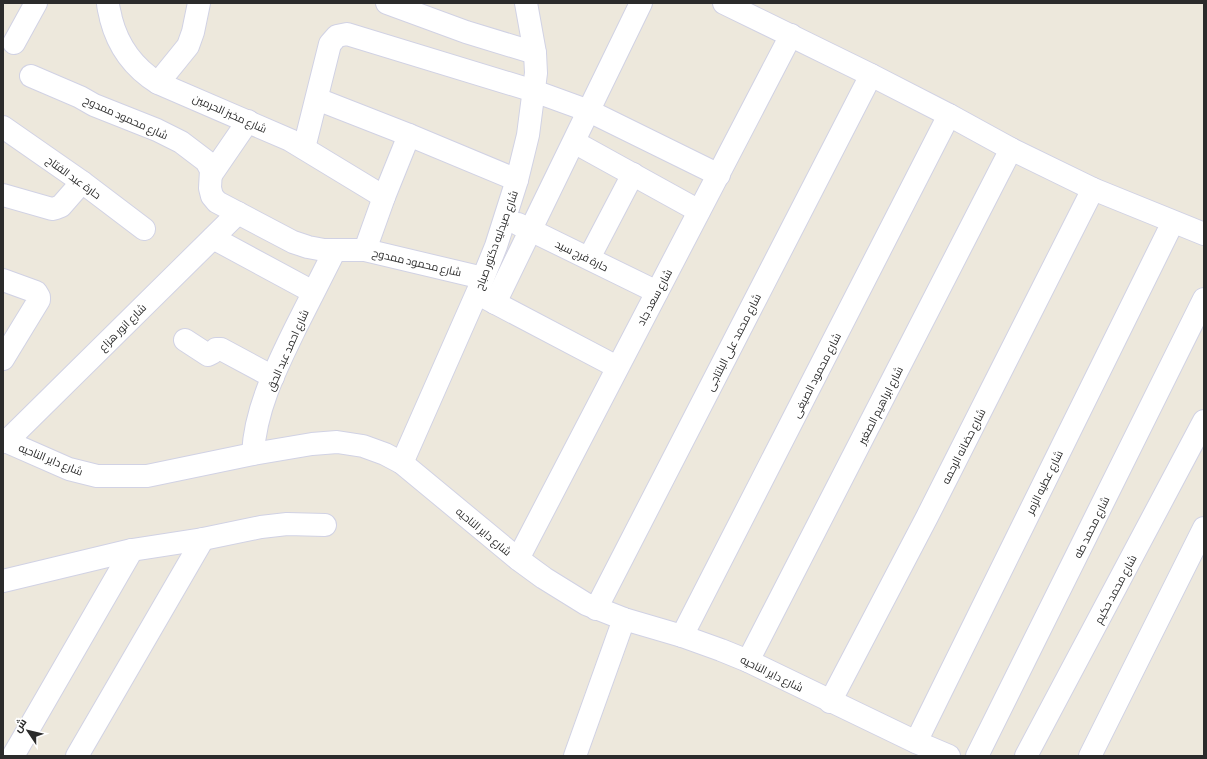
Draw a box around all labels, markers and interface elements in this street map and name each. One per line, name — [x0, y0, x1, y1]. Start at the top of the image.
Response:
street label: شارع مخبز الحرمين — [190, 91, 269, 137]
street label: شارع محمود ممدوح — [81, 93, 170, 143]
street label: حارة عبد الفتاح — [43, 153, 104, 203]
street label: شارع صيدليه دكتور صباح — [472, 188, 522, 292]
street label: حارة فرج سيد — [552, 237, 611, 275]
street label: شارع محمود ممدوح — [371, 245, 463, 281]
street label: شارع سعد جاد — [634, 267, 676, 328]
street label: شارع محمد على البلتاجى — [703, 291, 765, 394]
street label: شارع انور هزاع — [96, 301, 150, 355]
street label: شارع احمد عبد الحق — [263, 307, 313, 394]
street label: شارع محمود الصيغى — [789, 330, 845, 421]
street label: شارع ابراهيم الصغير — [854, 364, 907, 448]
street label: شارع حضانه الرحمه — [938, 406, 989, 487]
street label: شارع داير الناحيه — [16, 440, 85, 480]
street label: شارع عطيه الزمر — [1022, 448, 1067, 518]
street label: شارع محمد طه — [1070, 494, 1113, 561]
street label: شارع داير الناحيه — [452, 504, 514, 559]
street label: شارع محمد حكيم — [1091, 552, 1140, 627]
street label: شارع داير الناحيه — [738, 652, 805, 696]
north arrow — [8, 711, 48, 751]
text: ش — [10, 715, 30, 735]

